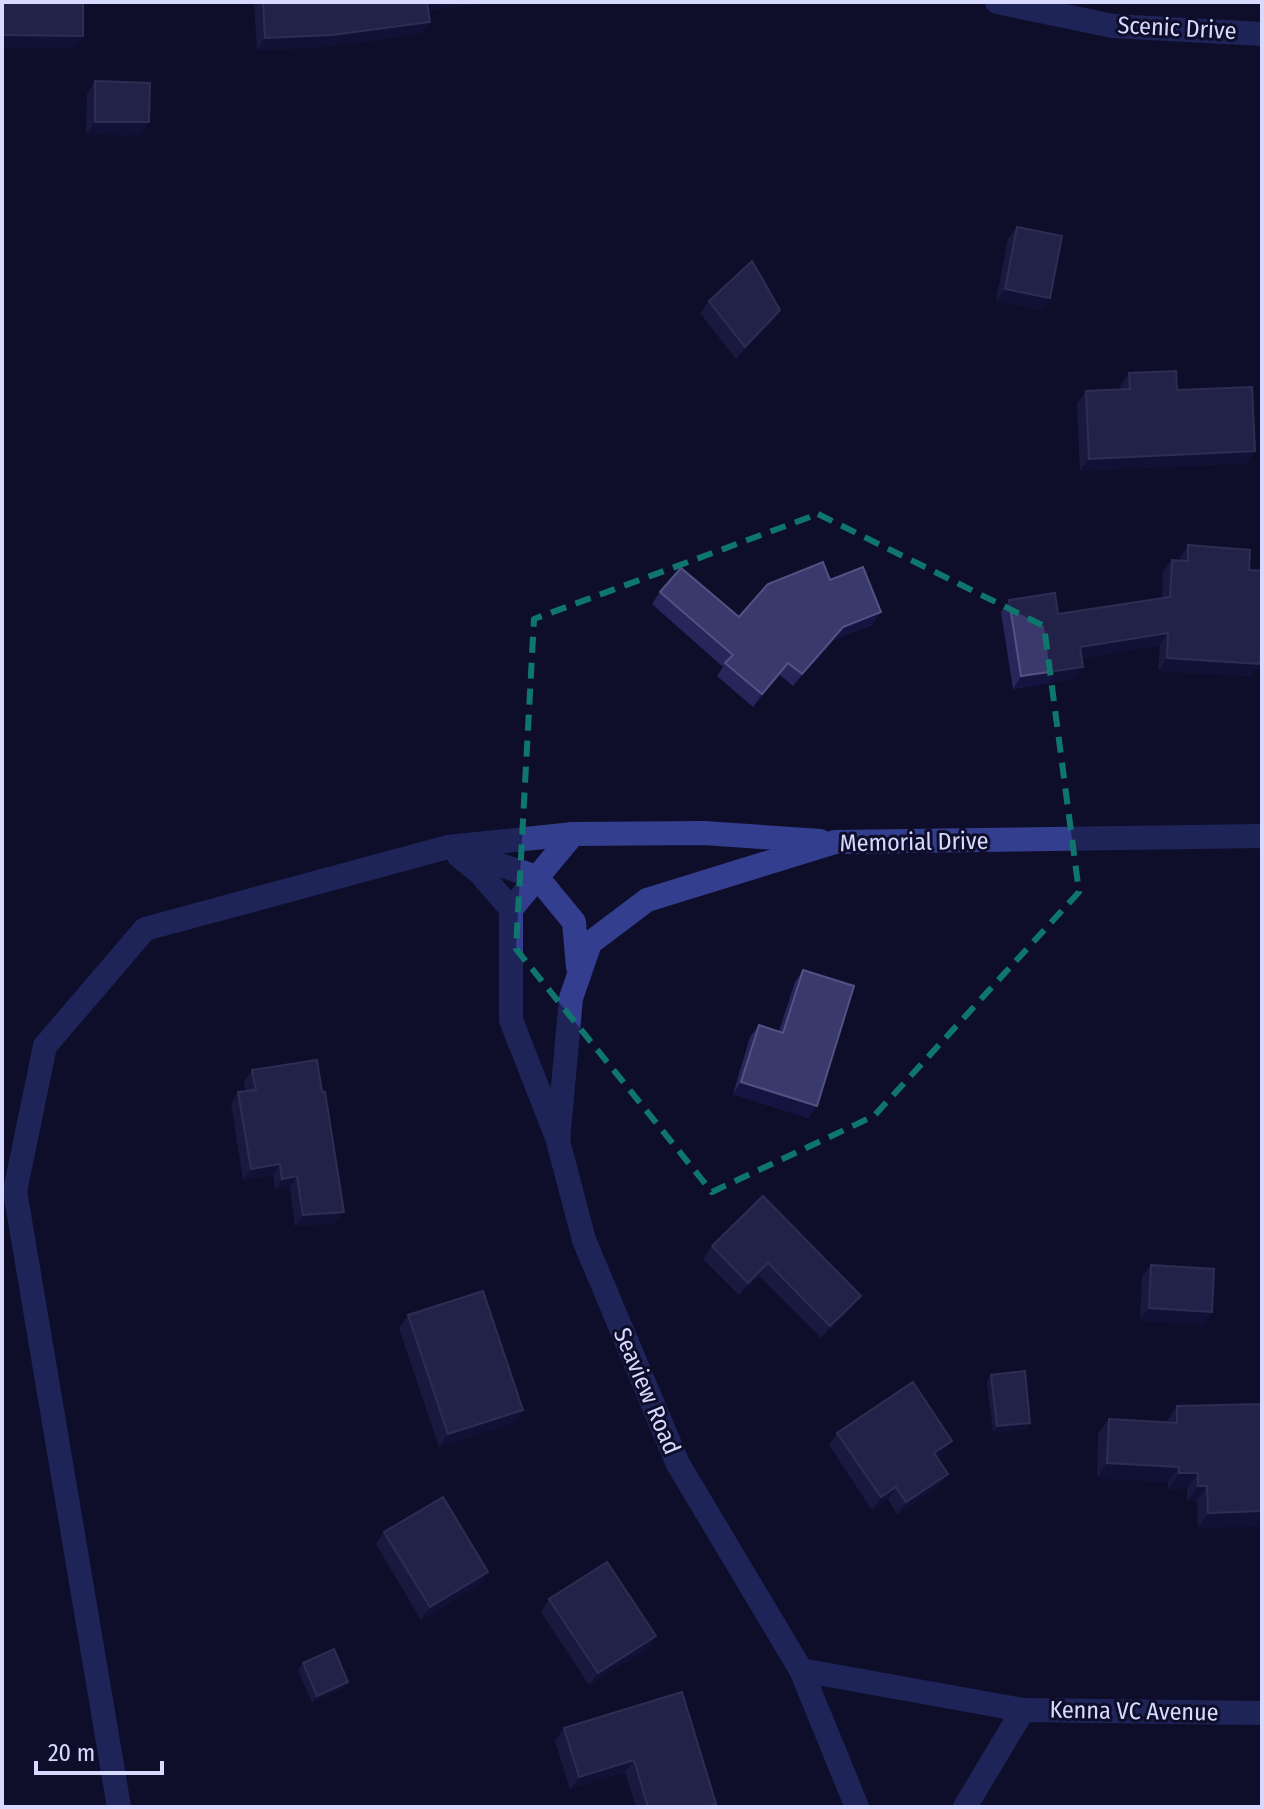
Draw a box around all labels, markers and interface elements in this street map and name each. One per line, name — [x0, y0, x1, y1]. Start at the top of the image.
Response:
street label: Scenic Drive — [1117, 11, 1237, 45]
street label: Memorial Drive — [839, 827, 989, 857]
street label: Seaview Road — [608, 1324, 686, 1458]
street label: Kenna VC Avenue — [1049, 1696, 1219, 1726]
scale bar — [36, 1725, 162, 1775]
text: 20 m — [48, 1739, 95, 1767]

